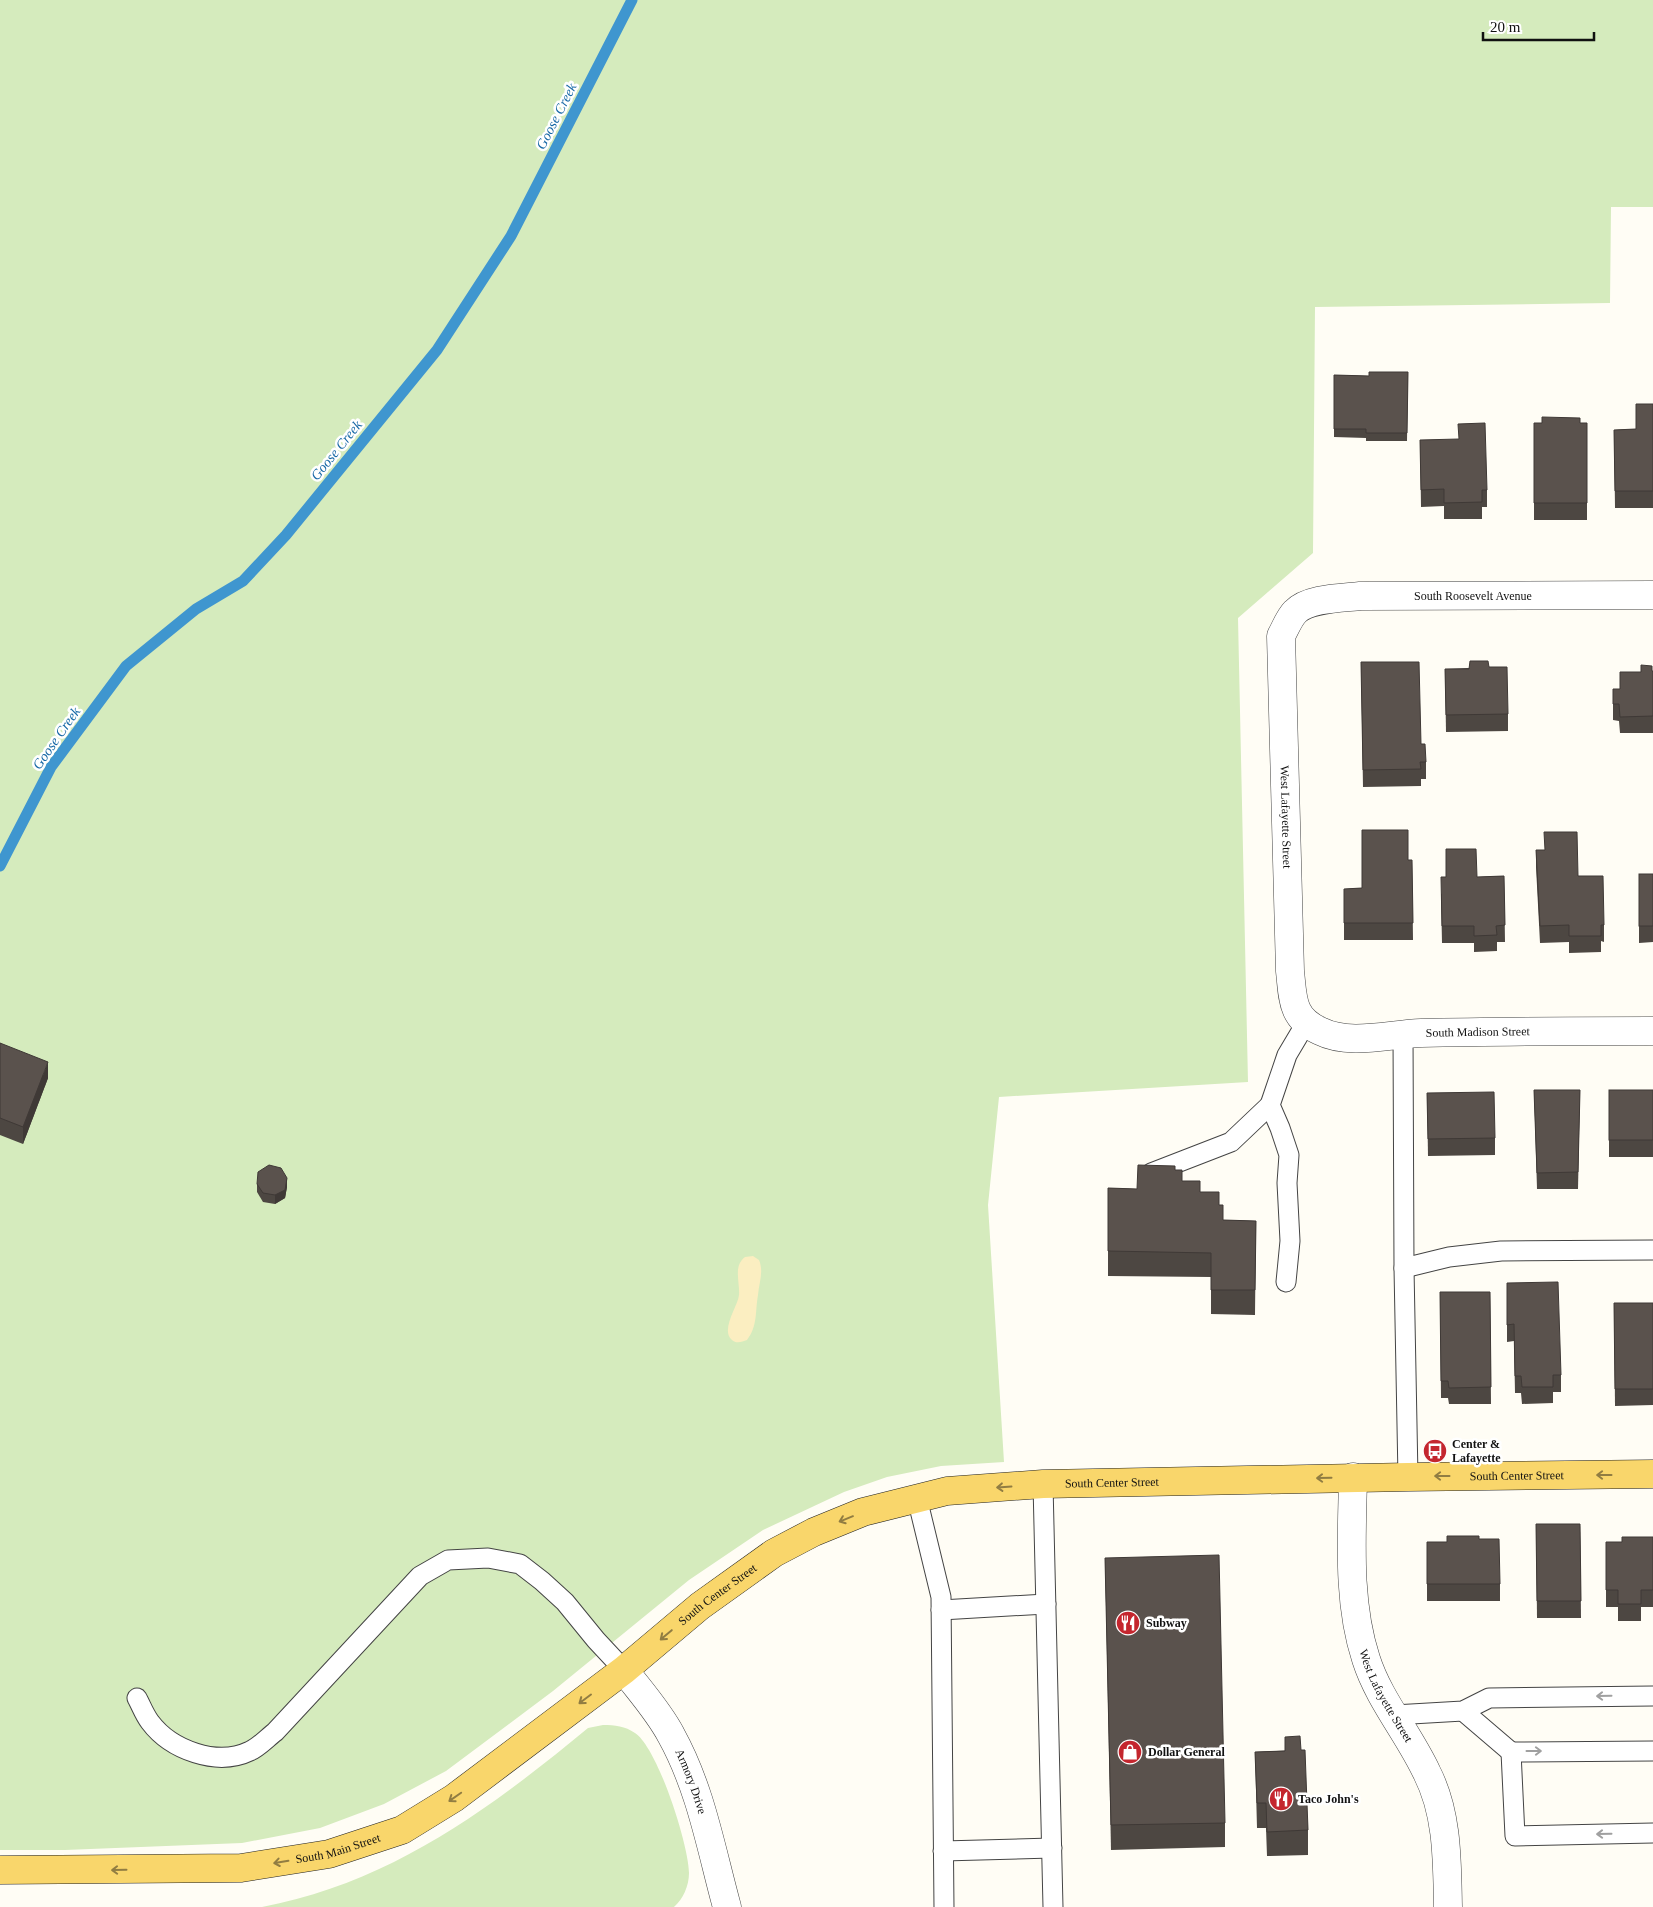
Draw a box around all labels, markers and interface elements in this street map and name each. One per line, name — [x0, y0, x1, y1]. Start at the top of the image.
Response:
scale bar — [1483, 10, 1594, 42]
text: 20 m — [1490, 19, 1521, 35]
water label: Goose Creek — [533, 80, 580, 152]
water label: Goose Creek — [308, 417, 365, 483]
street label: South Roosevelt Avenue — [1414, 589, 1532, 603]
water label: Goose Creek — [30, 704, 84, 772]
street label: West Lafayette Street — [1277, 765, 1294, 869]
street label: South Madison Street — [1426, 1024, 1531, 1040]
place label: Center & Lafayette — [1452, 1437, 1501, 1465]
bus stop icon: Center & Lafayette — [1422, 1438, 1448, 1464]
street label: South Center Street — [1470, 1468, 1565, 1483]
one-way arrow — [1597, 1470, 1613, 1480]
one-way arrow — [1434, 1471, 1450, 1481]
one-way arrow — [1316, 1473, 1332, 1483]
street label: South Center Street — [1065, 1475, 1160, 1491]
one-way arrow — [997, 1482, 1013, 1491]
one-way arrow — [839, 1515, 854, 1524]
street label: South Center Street — [675, 1560, 760, 1628]
restaurant icon: Subway — [1115, 1610, 1141, 1636]
place label: Subway — [1146, 1616, 1187, 1630]
one-way arrow — [660, 1629, 673, 1640]
street label: West Lafayette Street — [1356, 1647, 1416, 1745]
one-way arrow — [1597, 1692, 1613, 1701]
one-way arrow — [579, 1694, 592, 1705]
shop icon: Dollar General — [1117, 1739, 1143, 1765]
place label: Dollar General — [1148, 1745, 1225, 1759]
one-way arrow — [1526, 1746, 1542, 1756]
street label: Armory Drive — [672, 1747, 709, 1816]
restaurant icon: Taco John's — [1268, 1786, 1294, 1812]
one-way arrow — [449, 1792, 463, 1802]
place label: Taco John's — [1298, 1792, 1359, 1806]
one-way arrow — [1597, 1829, 1613, 1839]
street label: South Main Street — [295, 1830, 383, 1866]
one-way arrow — [273, 1857, 289, 1867]
one-way arrow — [111, 1865, 127, 1875]

